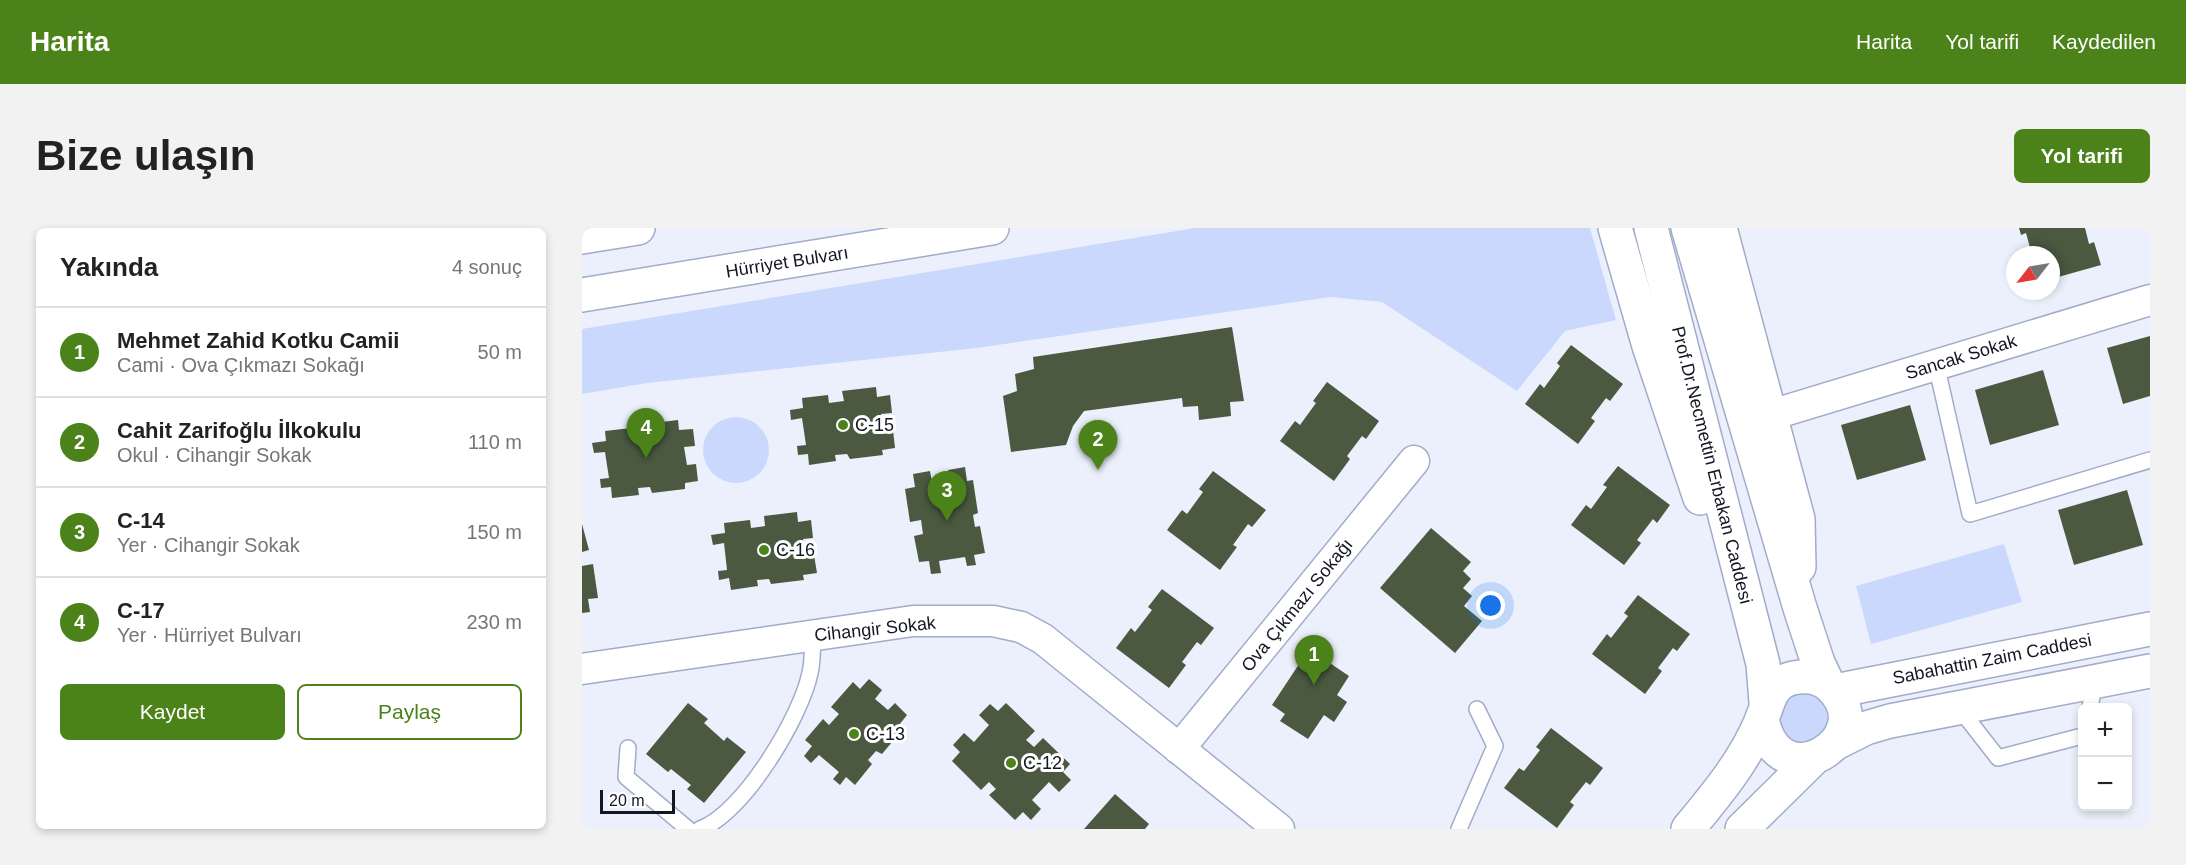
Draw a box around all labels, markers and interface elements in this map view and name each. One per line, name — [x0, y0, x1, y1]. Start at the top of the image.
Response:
text: Harita — [30, 26, 109, 57]
text: Harita — [1856, 30, 1912, 53]
text: Yol tarifi — [1945, 30, 2019, 53]
text: Kaydedilen — [2052, 30, 2156, 53]
button: Yol tarifi — [2014, 129, 2150, 183]
text: Bize ulaşın — [36, 132, 255, 179]
street label: Hürriyet Bulvarı — [724, 242, 850, 282]
north arrow — [2006, 246, 2060, 300]
text: Yakında — [60, 252, 158, 282]
text: 4 sonuç — [452, 256, 522, 278]
street label: Prof.Dr.Necmettin Erbakan Caddesi — [1668, 324, 1756, 606]
text: Mehmet Zahid Kotku Camii — [117, 328, 399, 353]
street label: Sancak Sokak — [1903, 330, 2020, 383]
text: 1 — [74, 341, 85, 363]
text: 50 m — [478, 341, 522, 363]
text: Cami · Ova Çıkmazı Sokağı — [117, 354, 365, 376]
pin: 4 — [626, 408, 666, 458]
place label: C-15 — [855, 415, 894, 435]
text: Cahit Zarifoğlu İlkokulu — [117, 418, 361, 443]
marker: C-15 — [836, 418, 850, 432]
pin: 2 — [1078, 420, 1118, 470]
text: 2 — [74, 431, 85, 453]
text: 110 m — [468, 431, 522, 453]
text: Okul · Cihangir Sokak — [117, 444, 312, 466]
pin: 3 — [928, 472, 967, 521]
text: C-14 — [117, 508, 165, 533]
text: 3 — [74, 521, 85, 543]
text: 150 m — [466, 521, 522, 543]
text: Yer · Cihangir Sokak — [117, 534, 300, 556]
street label: Ova Çıkmazı Sokağı — [1237, 535, 1357, 675]
place label: C-16 — [776, 540, 815, 560]
marker: C-16 — [757, 543, 771, 557]
your location — [1476, 591, 1505, 620]
text: C-17 — [117, 598, 165, 623]
text: 4 — [74, 611, 85, 633]
text: 230 m — [466, 611, 522, 633]
street label: Cihangir Sokak — [813, 613, 938, 645]
text: Yer · Hürriyet Bulvarı — [117, 624, 302, 646]
street label: Sabahattin Zaim Caddesi — [1891, 630, 2093, 688]
pin: 1 — [1294, 636, 1334, 685]
button: Kaydet — [60, 684, 285, 740]
button: Paylaş — [297, 684, 522, 740]
map controls — [2078, 703, 2132, 811]
button: + — [2078, 703, 2132, 757]
place label: C-13 — [866, 724, 905, 744]
marker: C-13 — [847, 727, 861, 741]
place label: C-12 — [1023, 753, 1062, 773]
marker: C-12 — [1004, 756, 1018, 770]
button: − — [2078, 757, 2132, 811]
scale bar — [600, 787, 675, 814]
text: 20 m — [609, 792, 645, 809]

